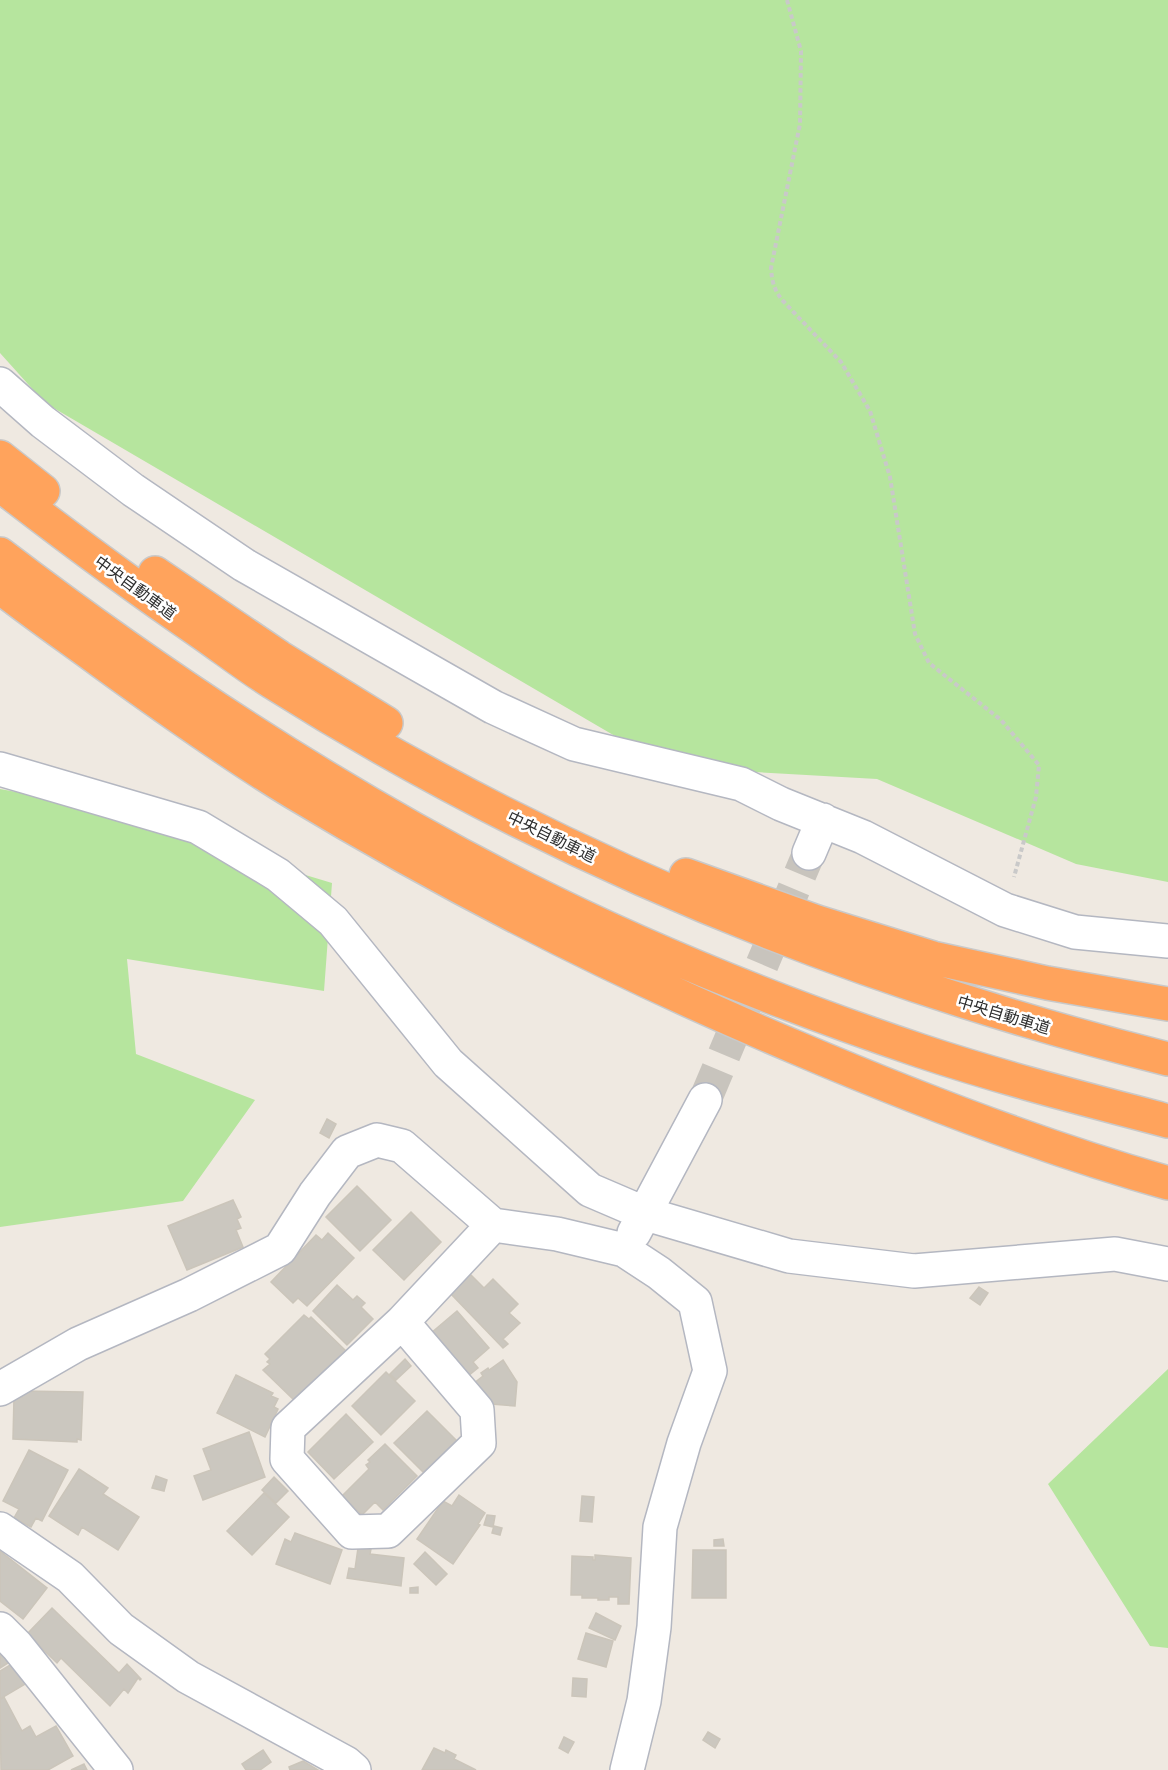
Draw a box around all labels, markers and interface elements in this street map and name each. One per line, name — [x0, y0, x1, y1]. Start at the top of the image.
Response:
street label: 中央自動車道 — [92, 551, 180, 623]
street label: 中央自動車道 — [505, 806, 599, 866]
street label: 中央自動車道 — [955, 991, 1053, 1037]

